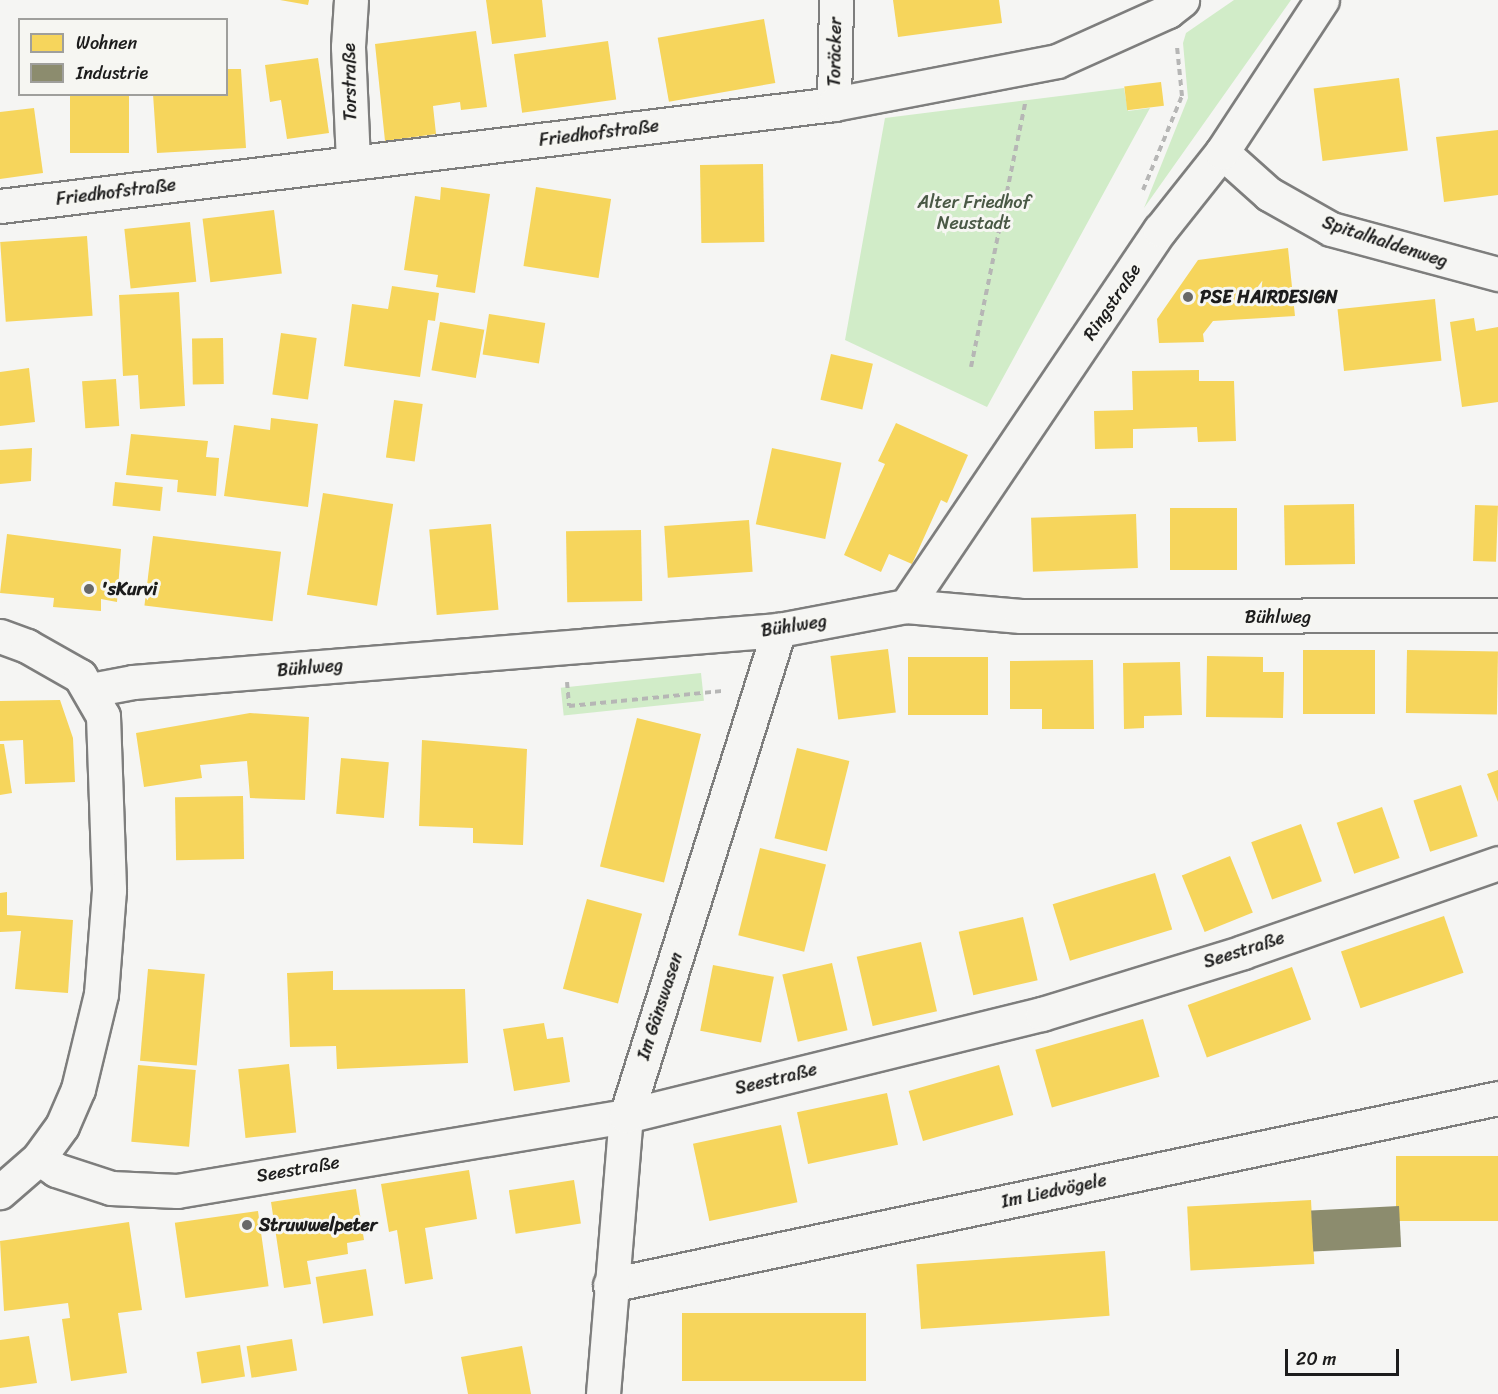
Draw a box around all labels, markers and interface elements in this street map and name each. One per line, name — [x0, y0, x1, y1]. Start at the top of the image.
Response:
street label: Toräcker — [824, 17, 846, 87]
legend — [18, 18, 228, 96]
text: Wohnen — [76, 27, 137, 59]
street label: Torstraße — [339, 43, 361, 121]
text: Industrie — [76, 57, 148, 89]
street label: Friedhofstraße — [538, 115, 660, 151]
street label: Friedhofstraße — [55, 174, 177, 210]
park label: Alter Friedhof Neustadt — [917, 192, 1031, 234]
street label: Spitalhaldenweg — [1320, 212, 1450, 272]
street label: Ringstraße — [1079, 260, 1145, 344]
place label: PSE HAIRDESIGN — [1200, 286, 1341, 308]
marker: PSE HAIRDESIGN — [1181, 290, 1195, 304]
place label: 'sKurvi — [101, 578, 157, 600]
marker: 'sKurvi — [82, 582, 96, 596]
street label: Bühlweg — [1245, 606, 1311, 628]
street label: Bühlweg — [760, 610, 828, 642]
street label: Bühlweg — [276, 654, 344, 682]
street label: Seestraße — [1201, 927, 1287, 973]
street label: Im Gänswasen — [632, 949, 688, 1063]
street label: Seestraße — [733, 1058, 819, 1100]
street label: Seestraße — [255, 1151, 341, 1187]
street label: Im Liedvögele — [999, 1169, 1109, 1213]
place label: Struwwelpeter — [259, 1214, 377, 1236]
marker: Struwwelpeter — [240, 1218, 254, 1232]
scale bar — [1288, 1337, 1402, 1375]
text: 20 m — [1296, 1343, 1336, 1375]

